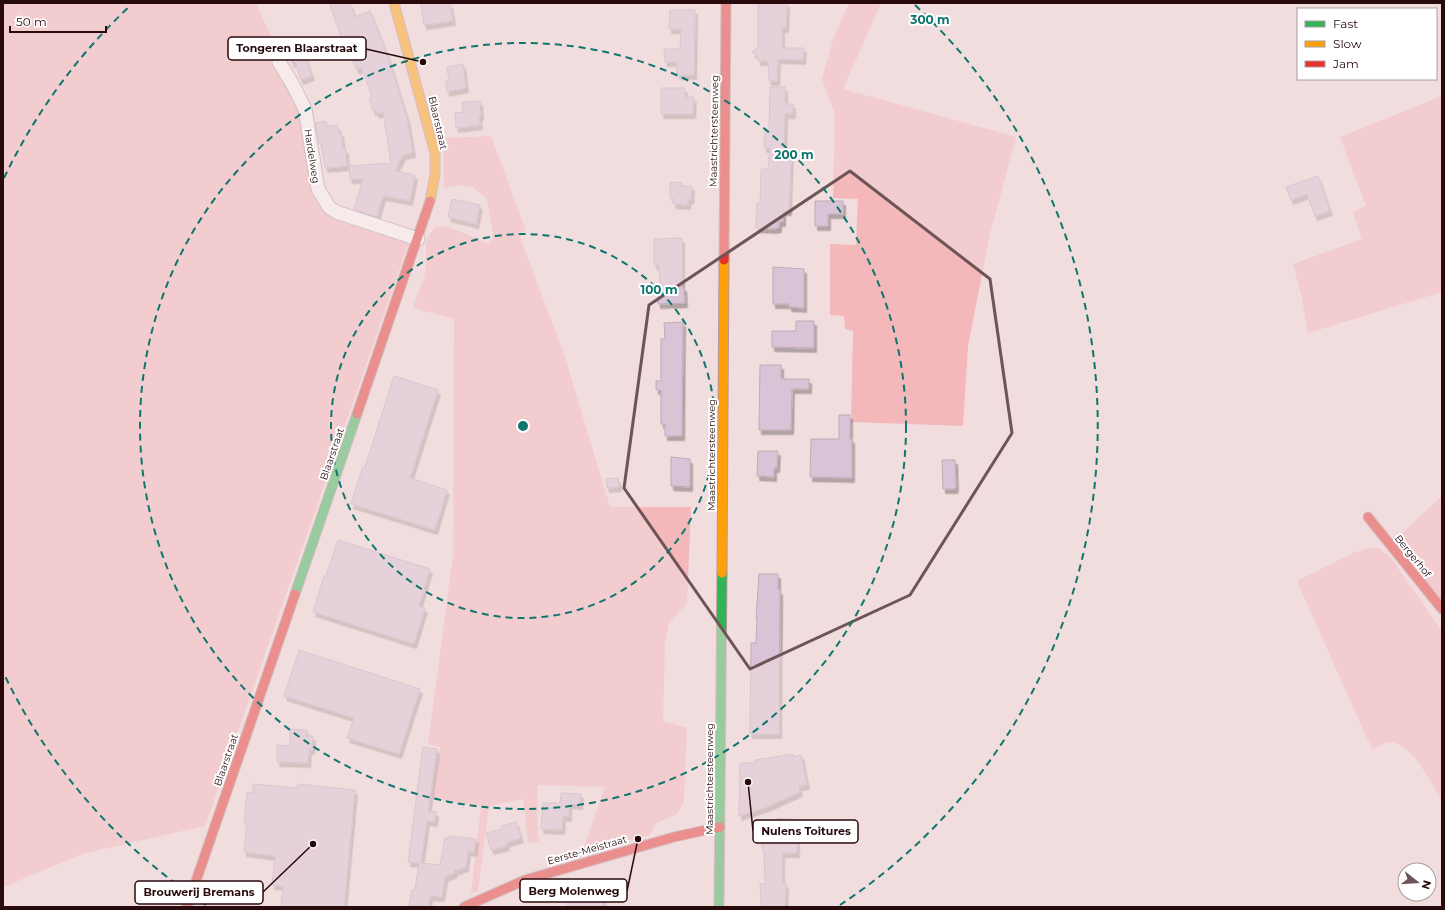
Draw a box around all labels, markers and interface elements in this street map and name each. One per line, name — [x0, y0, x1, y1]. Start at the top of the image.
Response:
scale bar — [10, 8, 106, 34]
legend — [1297, 8, 1437, 80]
text: 300 m — [909, 12, 950, 27]
text: 50 m — [16, 14, 47, 29]
text: Fast — [1333, 16, 1358, 31]
text: Slow — [1333, 36, 1362, 51]
callout: Tongeren Blaarstraat — [228, 37, 366, 60]
text: Tongeren Blaarstraat — [236, 41, 358, 55]
text: Jam — [1332, 56, 1359, 71]
street label: Maastrichtersteenweg — [707, 75, 721, 187]
street label: Blaarstraat — [426, 95, 450, 151]
street label: Hardelweg — [301, 128, 323, 184]
text: 200 m — [774, 147, 814, 162]
text: 100 m — [641, 282, 677, 297]
street label: Maastrichtersteenweg — [705, 399, 718, 511]
centre of rings — [516, 419, 530, 433]
street label: Blaarstraat — [317, 426, 347, 482]
street label: Bergerhof — [1392, 532, 1434, 580]
street label: Maastrichtersteenweg — [703, 723, 716, 835]
street label: Blaarstraat — [211, 732, 241, 788]
callout: Nulens Toitures — [753, 820, 858, 843]
text: Nulens Toitures — [761, 824, 851, 838]
street label: Eerste-Meistraat — [546, 832, 628, 868]
north arrow — [1397, 862, 1437, 902]
callout: Berg Molenweg — [520, 879, 627, 902]
text: N — [1419, 879, 1435, 891]
callout: Brouwerij Bremans — [135, 881, 263, 904]
text: Berg Molenweg — [528, 884, 620, 898]
text: Brouwerij Bremans — [143, 885, 255, 899]

